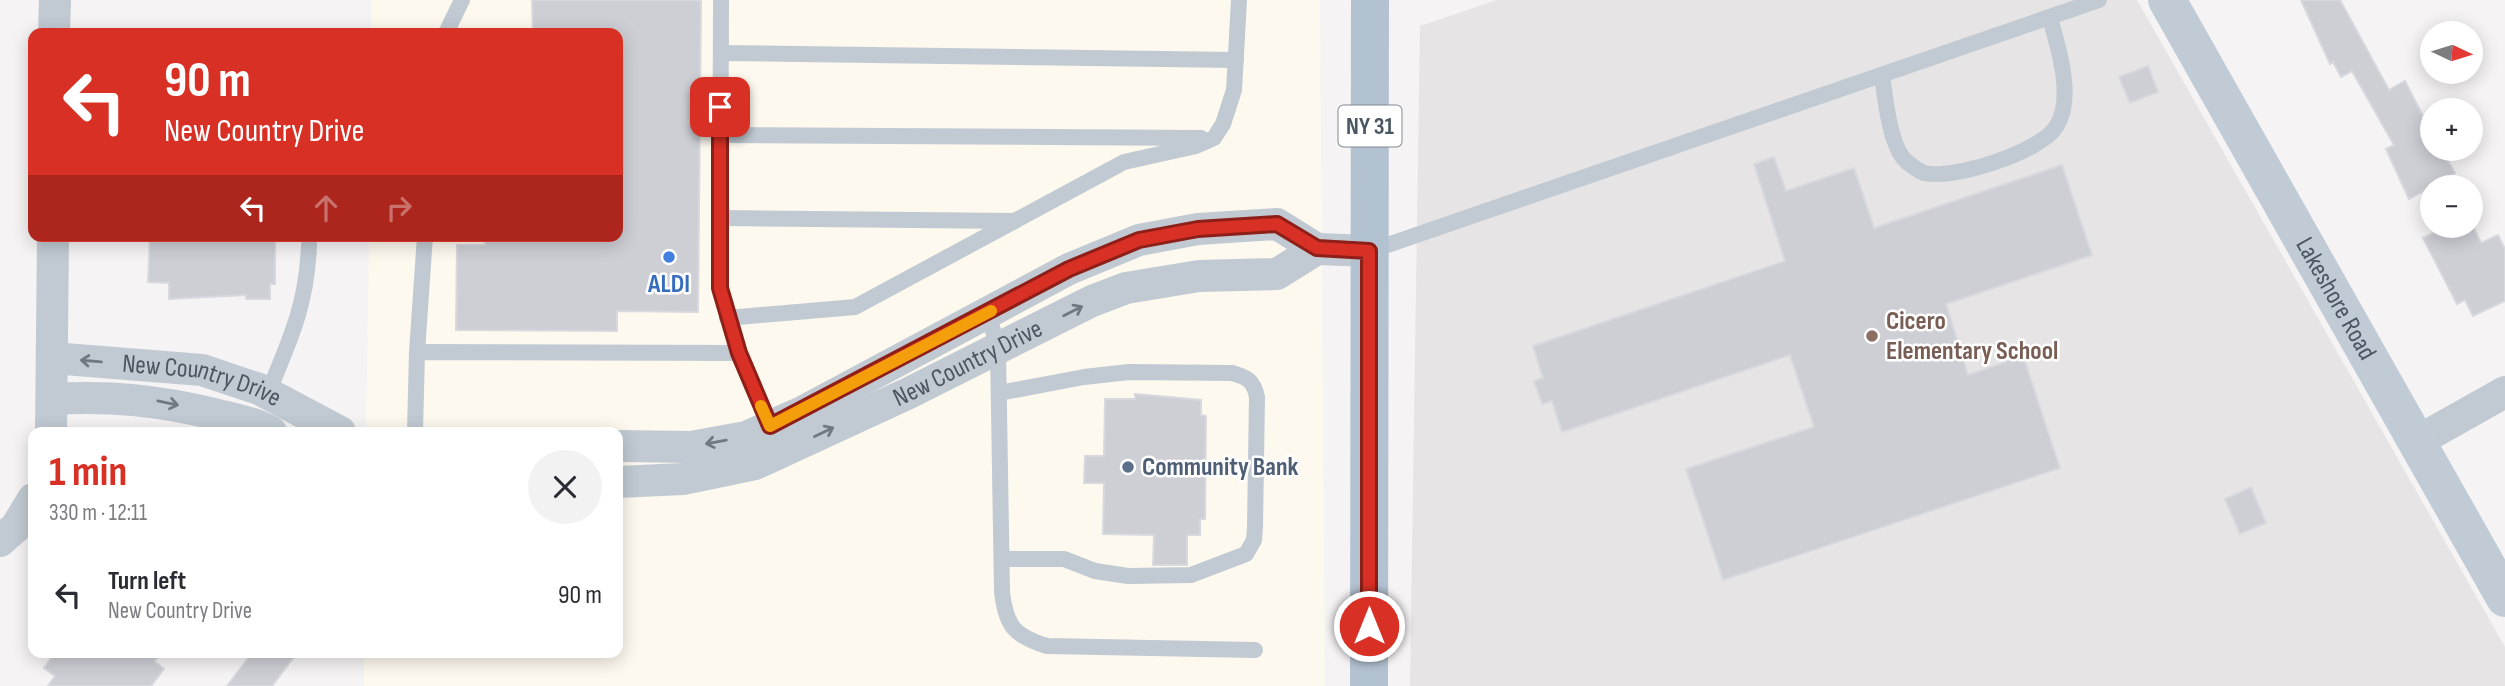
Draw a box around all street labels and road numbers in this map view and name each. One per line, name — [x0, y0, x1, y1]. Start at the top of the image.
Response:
road number: NY 31 — [1338, 106, 1402, 146]
street label: Lakeshore Road — [2289, 232, 2383, 365]
street label: New Country Drive — [888, 313, 1048, 414]
street label: New Country Drive — [121, 348, 287, 413]

